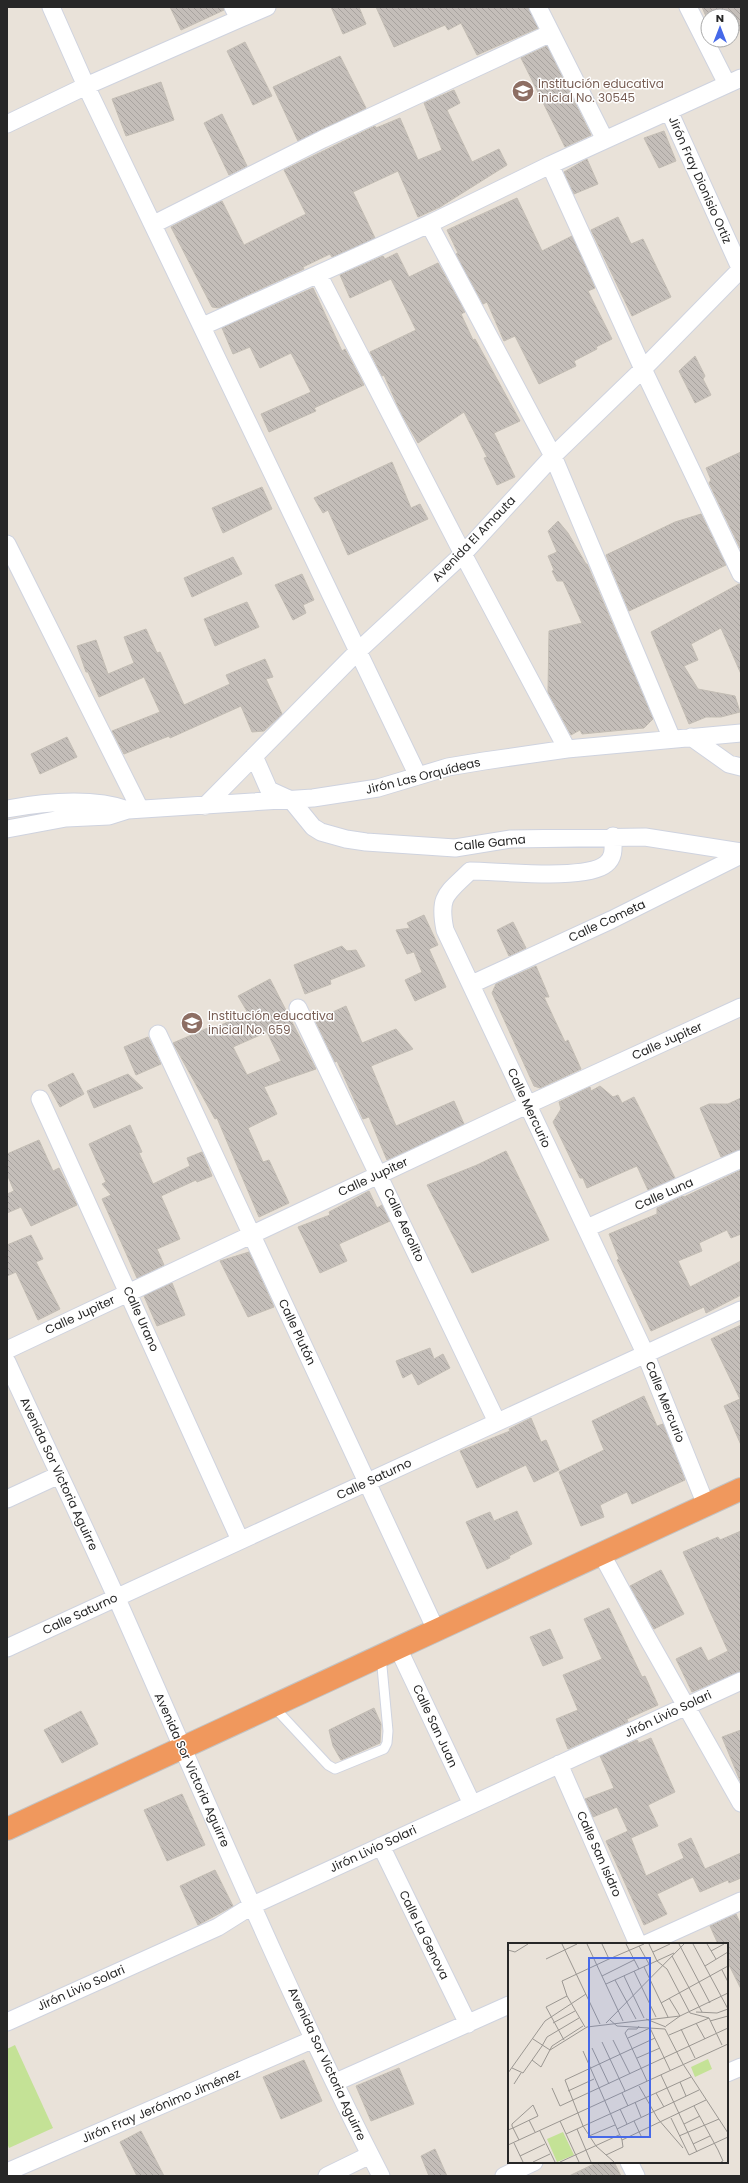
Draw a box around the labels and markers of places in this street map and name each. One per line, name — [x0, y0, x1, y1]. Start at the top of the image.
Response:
place label: Institución educativa inicial No. 30545 — [538, 75, 664, 106]
school or university icon: Institución educativa inicial No. 30545 — [510, 78, 536, 104]
place label: Institución educativa inicial No. 659 — [208, 1007, 334, 1038]
school or university icon: Institución educativa inicial No. 659 — [179, 1010, 205, 1036]

